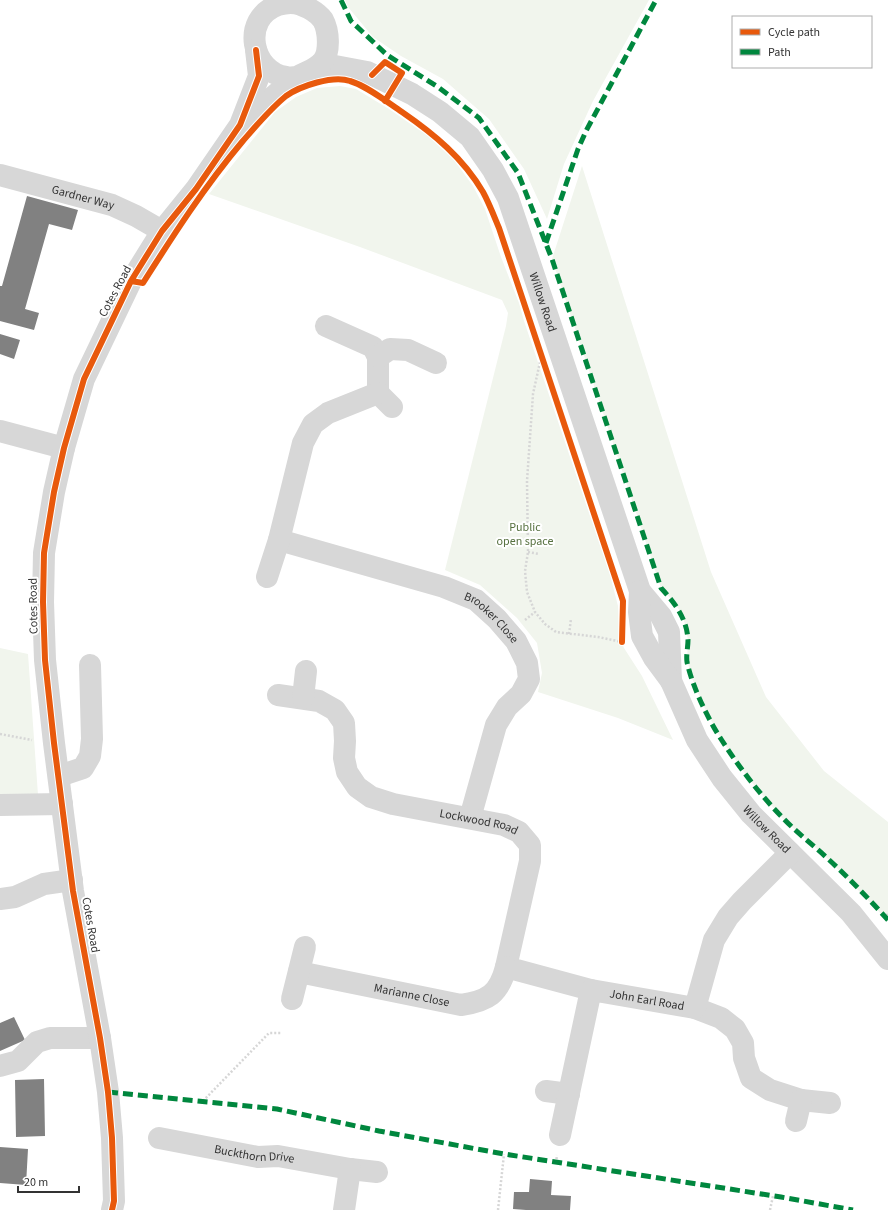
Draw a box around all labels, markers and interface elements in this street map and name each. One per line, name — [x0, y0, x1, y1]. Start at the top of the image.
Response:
legend — [732, 16, 872, 68]
text: Cycle path — [768, 24, 820, 41]
text: Path — [768, 44, 791, 61]
street label: Gardner Way — [50, 181, 117, 214]
street label: Cotes Road — [95, 262, 136, 320]
street label: Willow Road — [525, 270, 560, 334]
park label: Public open space — [497, 519, 553, 550]
street label: Cotes Road — [25, 578, 42, 634]
street label: Brooker Close — [461, 588, 522, 647]
street label: Willow Road — [738, 802, 794, 858]
street label: Lockwood Road — [438, 805, 521, 839]
street label: Cotes Road — [77, 896, 104, 954]
street label: Marianne Close — [372, 979, 451, 1011]
street label: John Earl Road — [608, 985, 686, 1015]
street label: Buckthorn Drive — [213, 1141, 296, 1168]
scale bar — [18, 1168, 79, 1194]
text: 20 m — [24, 1174, 48, 1191]

